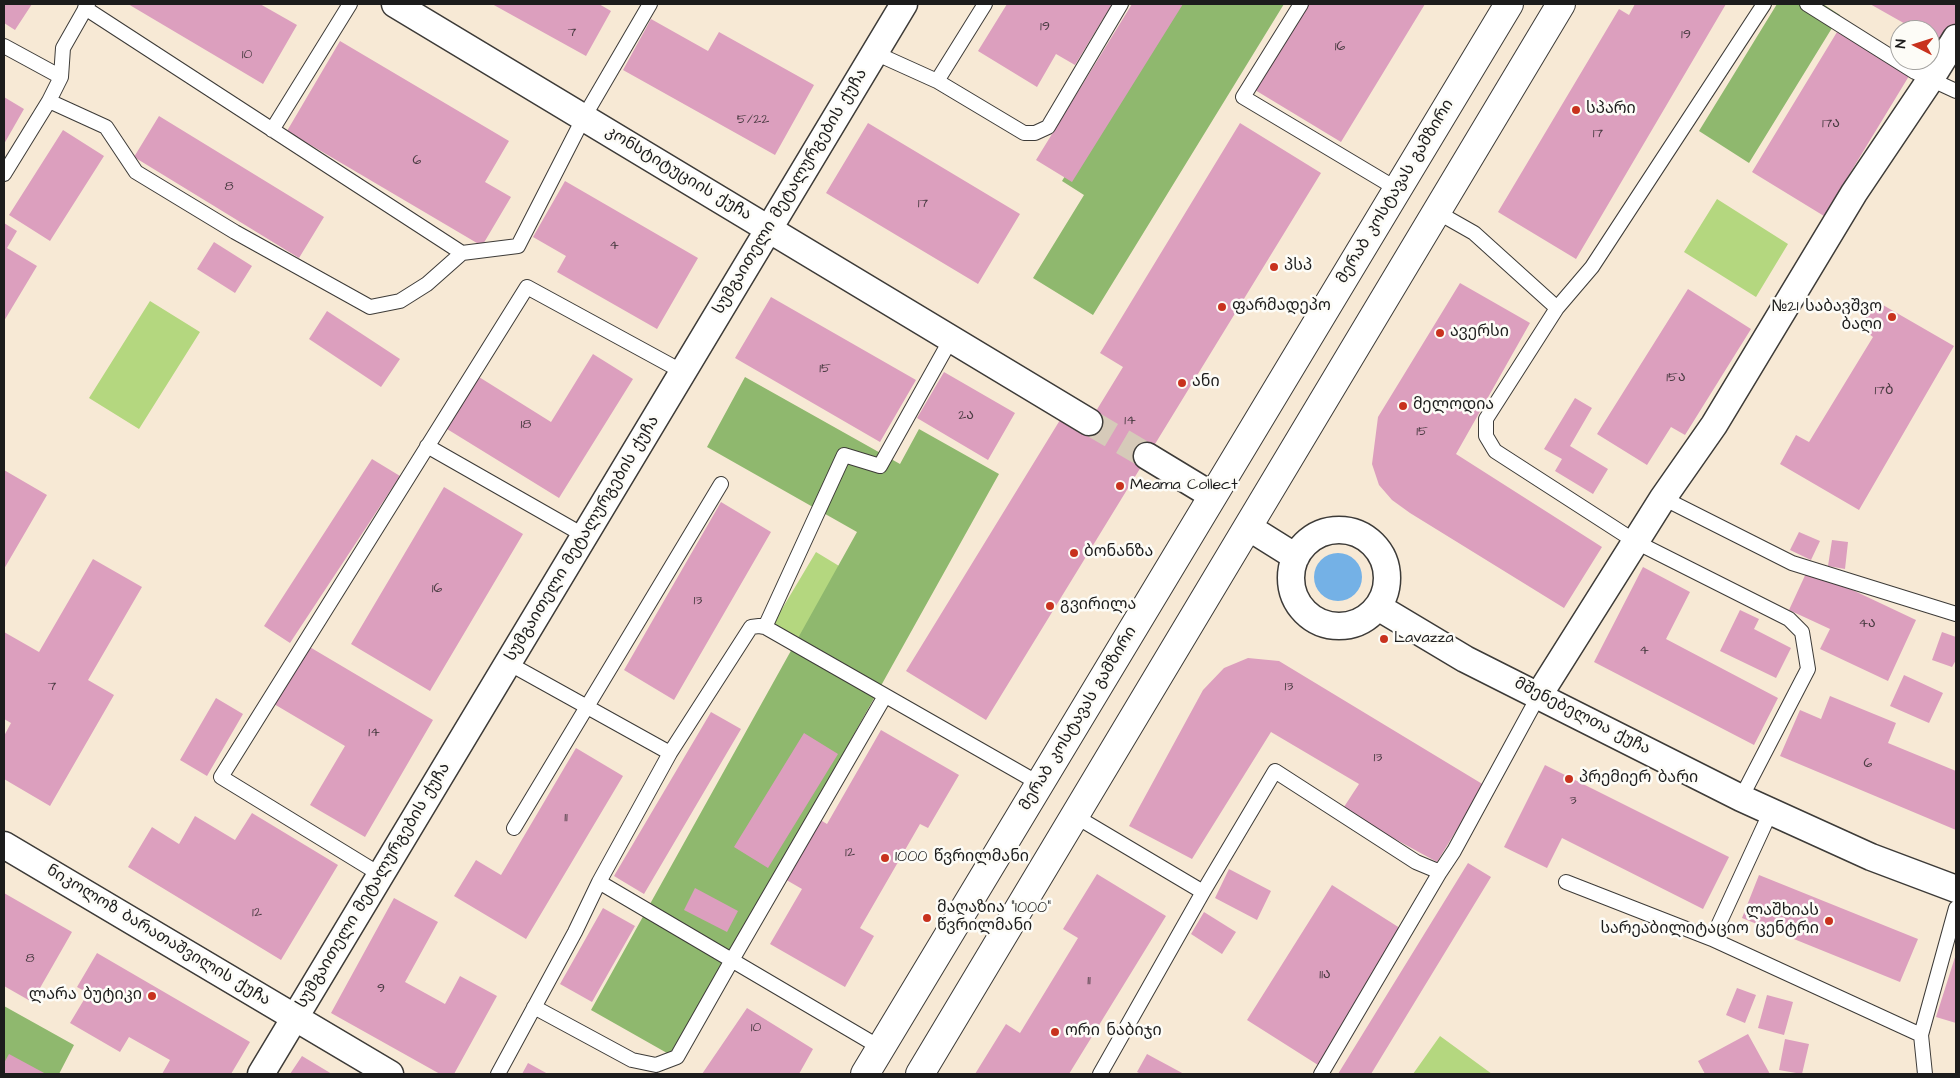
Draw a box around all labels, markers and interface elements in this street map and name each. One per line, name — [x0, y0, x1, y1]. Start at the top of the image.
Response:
house number: 19 — [1040, 19, 1050, 35]
north arrow — [1890, 20, 1940, 70]
house number: 7 — [568, 25, 576, 41]
house number: 19 — [1681, 27, 1691, 43]
house number: 16 — [1335, 39, 1345, 55]
text: N — [1891, 39, 1911, 49]
house number: 10 — [242, 47, 252, 63]
street label: სუმგაითელი მეტალურგების ქუჩა — [710, 66, 872, 318]
street label: მერაბ კოსტავას გამზირი — [1333, 96, 1459, 288]
place label: სპარი — [1586, 100, 1636, 120]
marker: სპარი — [1570, 104, 1582, 116]
house number: 5/22 — [737, 112, 769, 128]
house number: 17ა — [1822, 116, 1840, 132]
street label: კონსტიტუციის ქუჩა — [601, 123, 755, 225]
house number: 17 — [1593, 126, 1603, 142]
house number: 6 — [413, 153, 421, 169]
house number: 8 — [224, 179, 234, 195]
house number: 17 — [918, 196, 928, 212]
house number: 4 — [609, 238, 619, 254]
place label: პსპ — [1284, 257, 1312, 277]
marker: პსპ — [1268, 261, 1280, 273]
place label: ფარმადეპო — [1232, 297, 1331, 317]
place label: №21 საბავშვო ბაღი — [1771, 298, 1882, 336]
marker: ფარმადეპო — [1216, 301, 1228, 313]
marker: №21 საბავშვო ბაღი — [1886, 311, 1898, 323]
place label: ავერსი — [1450, 323, 1509, 343]
marker: ავერსი — [1434, 327, 1446, 339]
house number: 15 — [819, 361, 831, 377]
house number: 15ა — [1666, 370, 1686, 386]
place label: ანი — [1192, 373, 1220, 393]
marker: ანი — [1176, 377, 1188, 389]
house number: 17ბ — [1875, 383, 1893, 399]
place label: მელოდია — [1413, 396, 1494, 416]
marker: მელოდია — [1397, 400, 1409, 412]
house number: 2ა — [958, 408, 974, 424]
street label: სუმგაითელი მეტალურგების ქუჩა — [502, 413, 664, 665]
house number: 14 — [1124, 413, 1136, 429]
house number: 18 — [521, 417, 531, 433]
house number: 15 — [1416, 424, 1428, 440]
place label: Meama Collect — [1130, 476, 1238, 496]
marker: Meama Collect — [1114, 480, 1126, 492]
place label: ბონანზა — [1084, 543, 1153, 563]
marker: ბონანზა — [1068, 547, 1080, 559]
house number: 16 — [432, 581, 442, 597]
house number: 13 — [694, 593, 702, 609]
place label: გვირილა — [1060, 596, 1136, 616]
marker: გვირილა — [1044, 600, 1056, 612]
house number: 4ა — [1858, 616, 1876, 632]
street label: მერაბ კოსტავას გამზირი — [1016, 623, 1142, 815]
place label: Lavazza — [1394, 629, 1454, 649]
marker: Lavazza — [1378, 633, 1390, 645]
house number: 4 — [1639, 643, 1649, 659]
street label: მშენებელთა ქუჩა — [1511, 674, 1653, 760]
house number: 7 — [48, 679, 56, 695]
house number: 13 — [1285, 679, 1293, 695]
house number: 14 — [368, 725, 380, 741]
house number: 13 — [1374, 750, 1382, 766]
house number: 6 — [1864, 756, 1872, 772]
street label: სუმგაითელი მეტალურგების ქუჩა — [293, 760, 455, 1012]
place label: პრემიერ ბარი — [1579, 769, 1698, 789]
marker: პრემიერ ბარი — [1563, 773, 1575, 785]
house number: 3 — [1569, 793, 1577, 809]
house number: 11 — [564, 810, 568, 826]
house number: 12 — [845, 845, 855, 861]
place label: 1000 წვრილმანი — [895, 848, 1029, 868]
marker: 1000 წვრილმანი — [879, 852, 891, 864]
street label: ნიკოლოზ ბარათაშვილის ქუჩა — [43, 861, 273, 1011]
place label: მაღაზია "1000" წვრილმანი — [937, 899, 1051, 937]
place label: ლაშხიას სარეაბილიტაციო ცენტრი — [1600, 902, 1819, 940]
house number: 12 — [252, 905, 262, 921]
marker: მაღაზია "1000" წვრილმანი — [921, 912, 933, 924]
marker: ლაშხიას სარეაბილიტაციო ცენტრი — [1823, 915, 1835, 927]
house number: 8 — [25, 951, 35, 967]
house number: 11ა — [1319, 967, 1331, 983]
house number: 11 — [1087, 973, 1091, 989]
house number: 9 — [377, 981, 385, 997]
place label: ლარა ბუტიკი — [29, 986, 142, 1006]
marker: ლარა ბუტიკი — [146, 990, 158, 1002]
house number: 10 — [751, 1020, 761, 1036]
place label: ორი ნაბიჯი — [1065, 1022, 1162, 1042]
marker: ორი ნაბიჯი — [1049, 1026, 1061, 1038]

